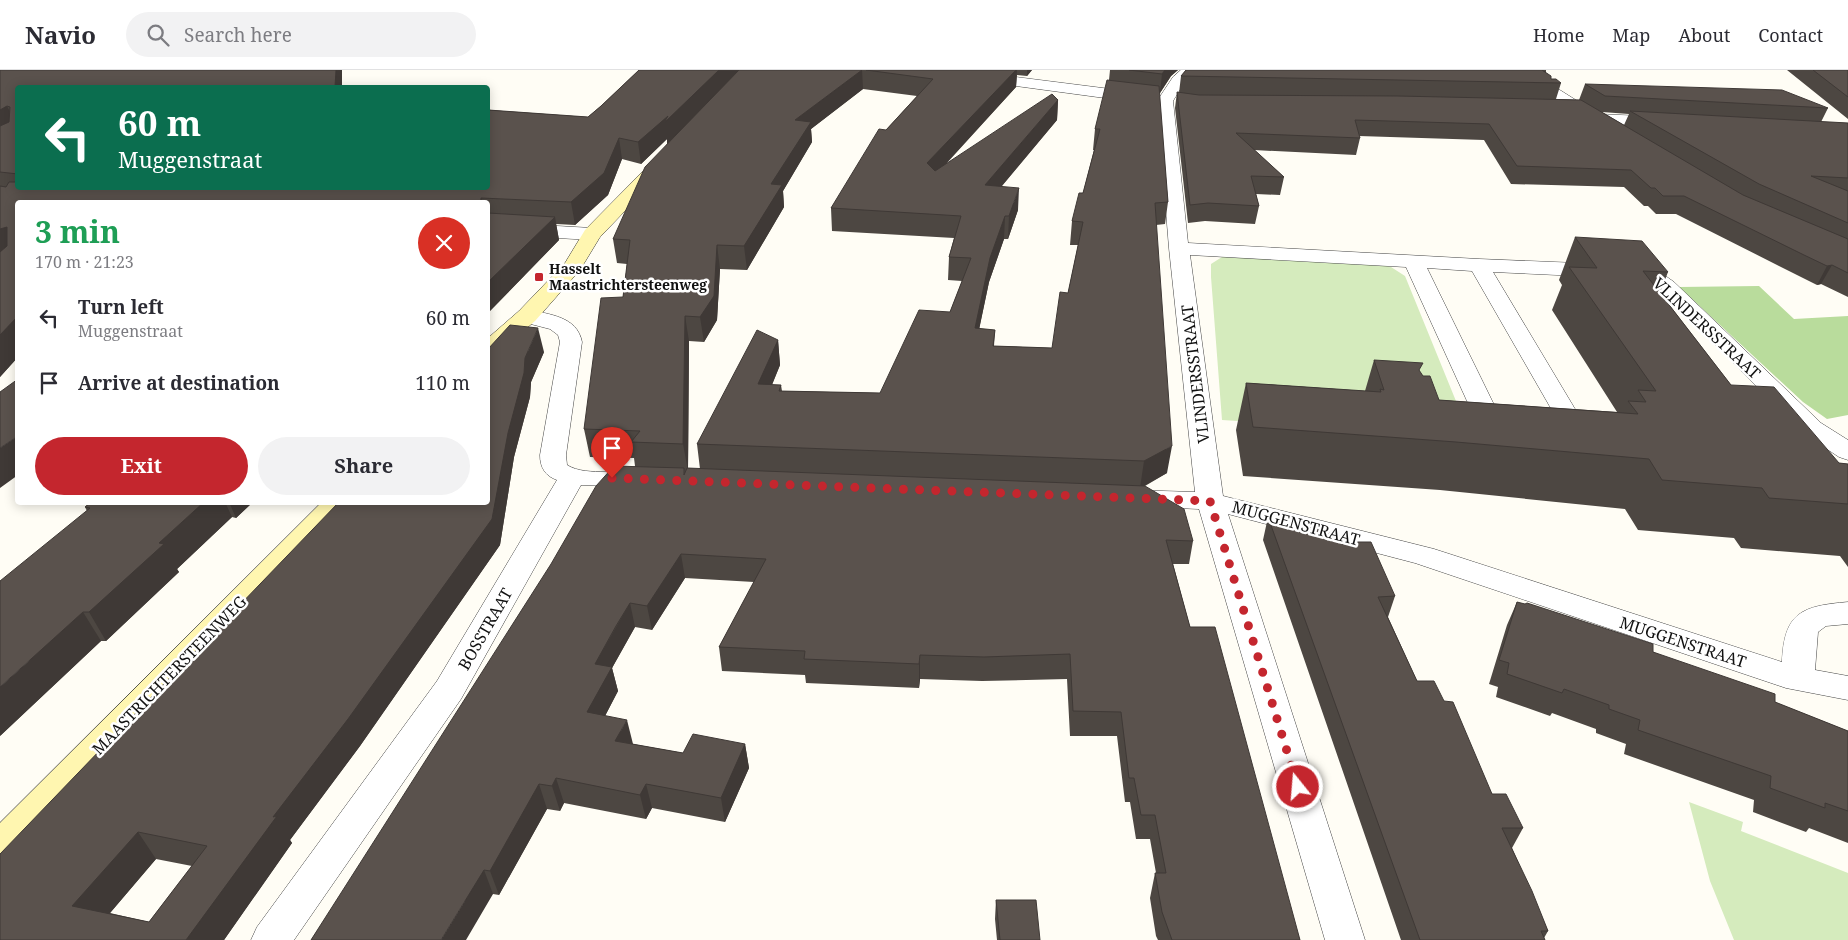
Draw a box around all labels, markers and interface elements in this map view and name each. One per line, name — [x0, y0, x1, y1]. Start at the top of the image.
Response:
search box — [126, 12, 476, 57]
text: Navio — [25, 18, 96, 51]
icon: search — [144, 21, 172, 49]
text: Search here — [184, 22, 292, 48]
text: Home — [1533, 23, 1584, 47]
text: Map — [1612, 23, 1650, 47]
text: About — [1678, 23, 1730, 47]
text: Contact — [1758, 23, 1823, 47]
text: 60 m — [118, 99, 201, 146]
icon: left — [35, 105, 100, 170]
text: Muggenstraat — [118, 144, 262, 174]
text: 3 min — [35, 211, 120, 252]
button: close — [418, 217, 470, 269]
text: 170 m · 21:23 — [35, 251, 134, 273]
place label: Hasselt Maastrichtersteenweg — [549, 259, 707, 294]
marker: Hasselt Maastrichtersteenweg — [533, 271, 545, 283]
street label: VLINDERSSTRAAT — [1648, 272, 1766, 384]
text: Turn left — [78, 294, 164, 320]
street label: VLINDERSSTRAAT — [1176, 303, 1214, 445]
icon: left — [35, 304, 63, 332]
text: 60 m — [426, 305, 470, 331]
text: Muggenstraat — [78, 320, 183, 342]
icon: arrive — [35, 369, 63, 397]
text: Arrive at destination — [78, 370, 280, 396]
text: 110 m — [415, 370, 470, 396]
pin — [591, 427, 633, 478]
icon: arrive — [598, 434, 626, 462]
button: Exit — [35, 437, 248, 495]
button: Share — [258, 437, 470, 495]
street label: MUGGENSTRAAT — [1230, 495, 1363, 551]
street label: BOSSTRAAT — [453, 584, 517, 674]
street label: MAASTRICHTERSTEENWEG — [87, 590, 251, 759]
street label: MUGGENSTRAAT — [1617, 611, 1749, 673]
position arrow — [1271, 760, 1323, 812]

